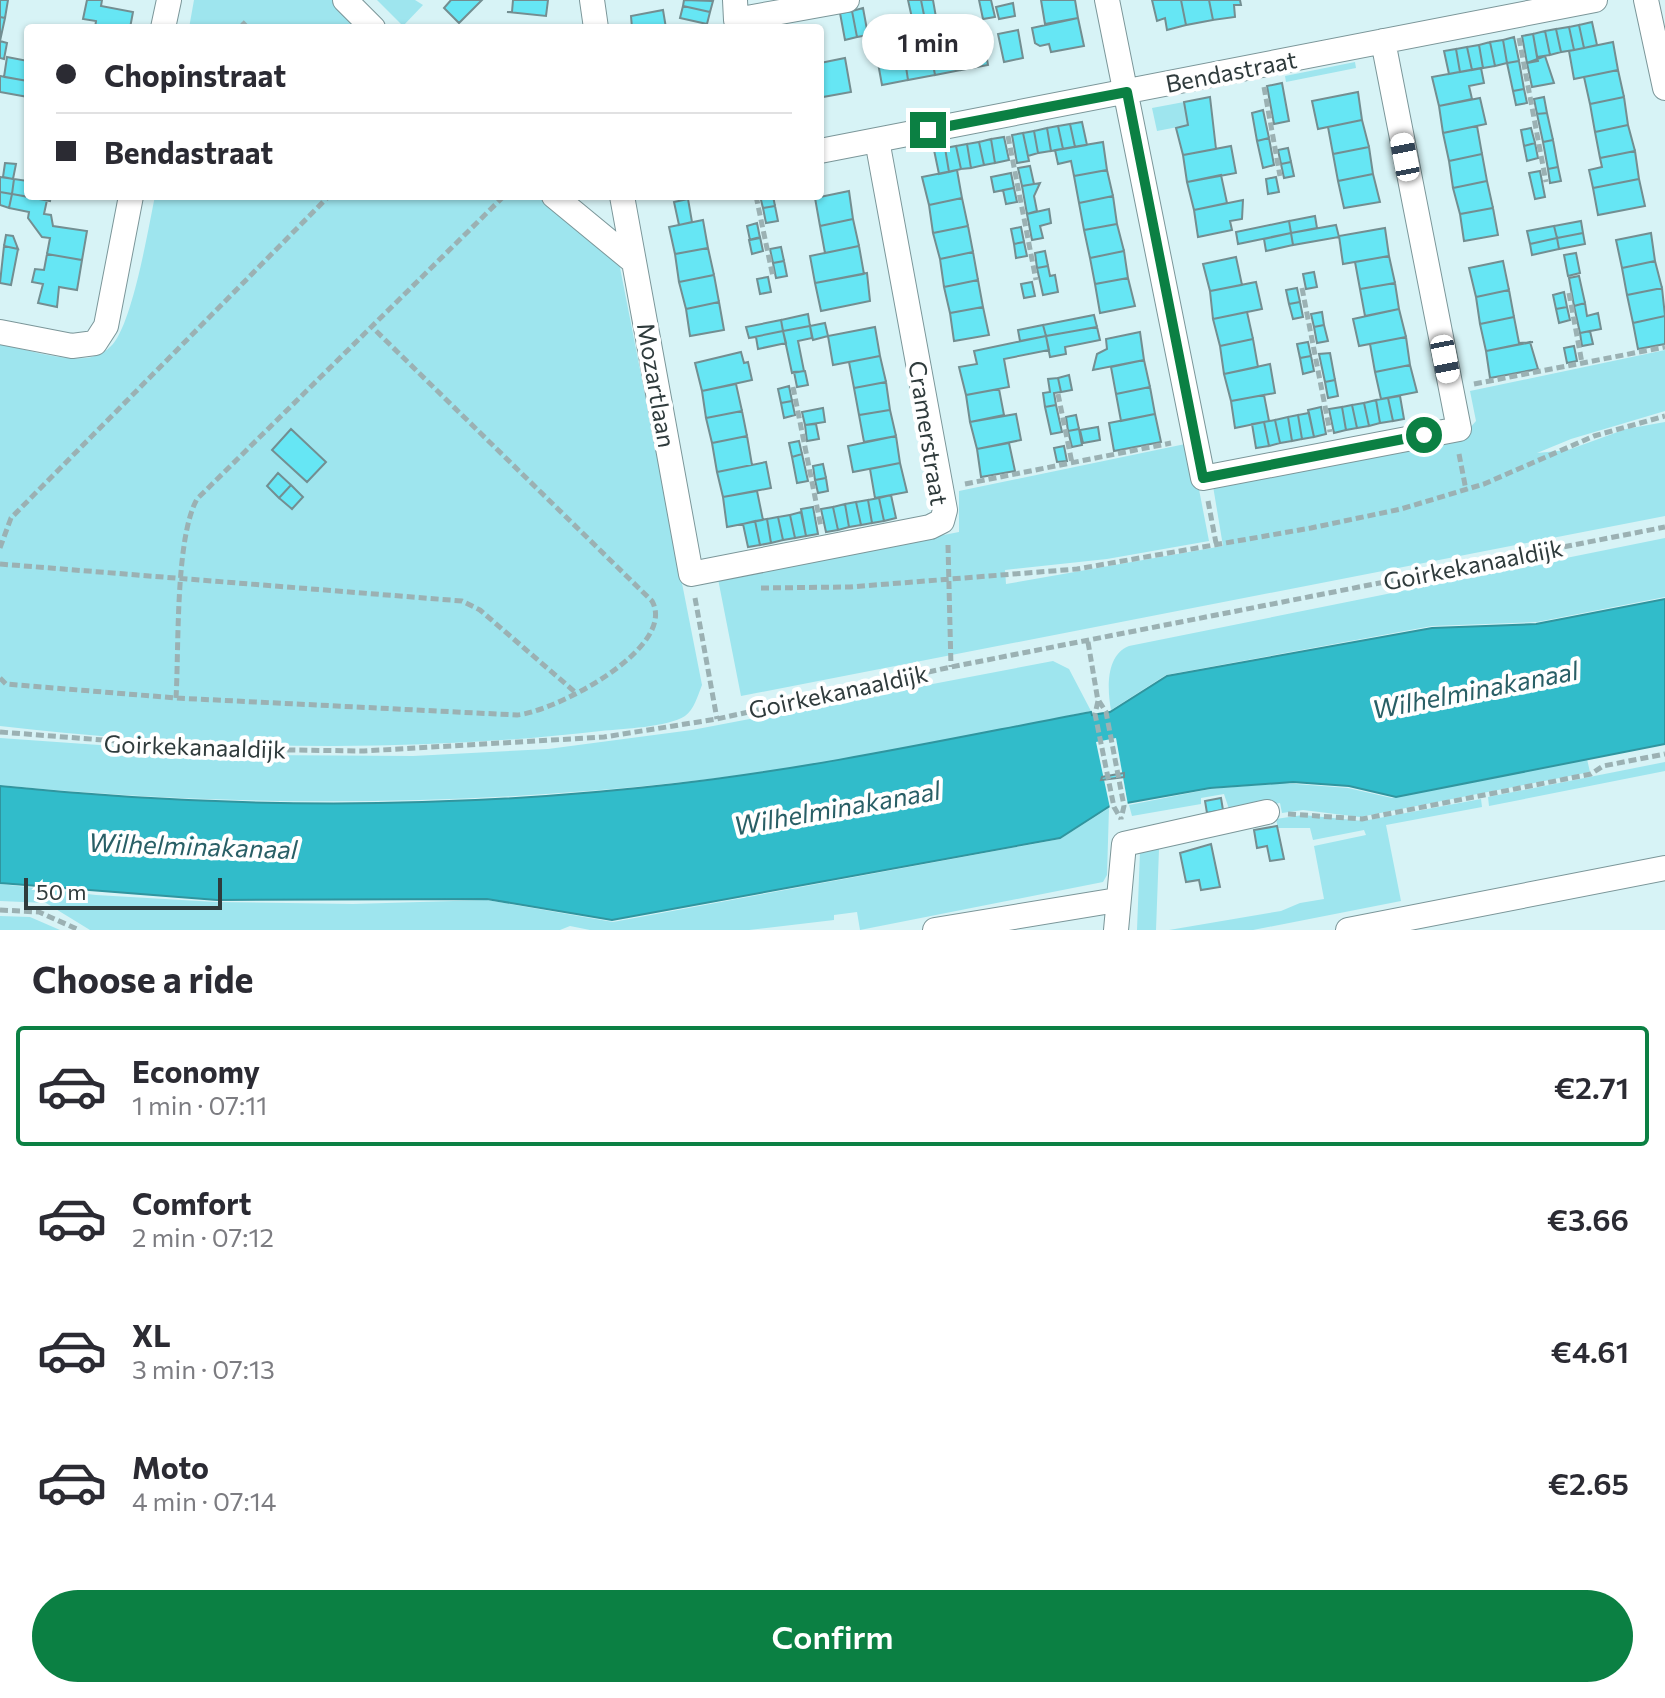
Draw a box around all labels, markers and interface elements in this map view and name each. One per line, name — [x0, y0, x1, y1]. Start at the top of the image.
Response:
callout: 1 min — [862, 14, 994, 70]
text: 1 min — [897, 26, 959, 57]
street label: Bendastraat — [1163, 44, 1299, 98]
text: Chopinstraat — [104, 56, 286, 93]
route end — [910, 112, 946, 148]
car — [1389, 131, 1421, 183]
text: Bendastraat — [104, 133, 273, 170]
street label: Mozartlaan — [632, 320, 682, 450]
car — [1429, 333, 1461, 385]
street label: Cramerstraat — [903, 359, 955, 508]
route start — [1406, 417, 1442, 453]
street label: Goirkekanaaldijk — [1381, 532, 1565, 596]
water label: Wilhelminakanaal — [1369, 654, 1582, 724]
street label: Goirkekanaaldijk — [746, 658, 930, 724]
street label: Goirkekanaaldijk — [103, 728, 287, 764]
water label: Wilhelminakanaal — [731, 773, 944, 840]
water label: Wilhelminakanaal — [88, 826, 299, 864]
scale bar — [24, 874, 222, 910]
text: 50 m — [36, 878, 86, 905]
text: Choose a ride — [32, 956, 253, 1000]
icon: car — [36, 1050, 108, 1122]
text: Economy — [132, 1052, 260, 1089]
text: €2.71 — [1554, 1068, 1629, 1105]
text: 1 min · 07:11 — [132, 1089, 267, 1120]
icon: car — [36, 1182, 108, 1254]
text: Comfort — [132, 1184, 251, 1221]
text: €3.66 — [1547, 1200, 1629, 1237]
text: 2 min · 07:12 — [132, 1221, 274, 1252]
icon: car — [36, 1314, 108, 1386]
text: XL — [132, 1316, 171, 1353]
text: €4.61 — [1551, 1332, 1629, 1369]
text: 3 min · 07:13 — [132, 1353, 275, 1384]
icon: car — [36, 1446, 108, 1518]
text: Moto — [132, 1448, 209, 1485]
text: €2.65 — [1548, 1464, 1629, 1501]
text: 4 min · 07:14 — [132, 1485, 276, 1516]
button: Confirm — [32, 1590, 1633, 1682]

